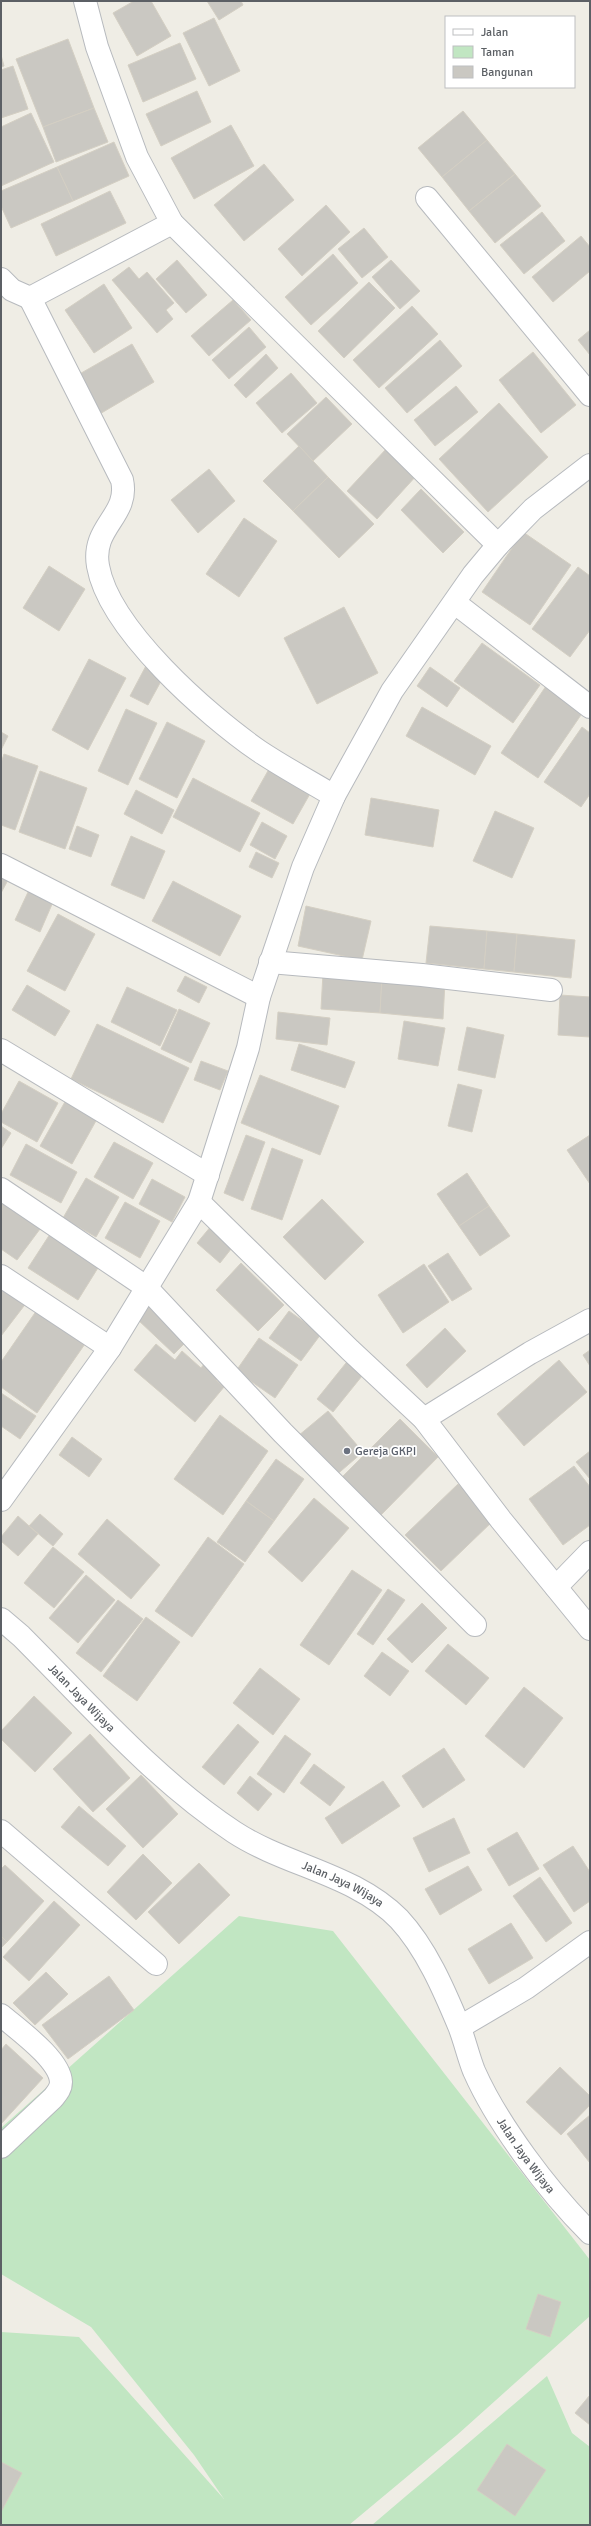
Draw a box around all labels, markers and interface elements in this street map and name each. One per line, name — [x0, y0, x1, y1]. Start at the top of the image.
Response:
legend — [445, 16, 575, 88]
text: Jalan — [481, 25, 508, 40]
text: Taman — [481, 45, 514, 60]
text: Bangunan — [481, 65, 533, 80]
place label: Gereja GKPI — [355, 1444, 416, 1459]
marker: Gereja GKPI — [342, 1446, 352, 1456]
street label: Jalan Jaya Wijaya — [45, 1661, 118, 1735]
street label: Jalan Jaya Wijaya — [300, 1858, 387, 1911]
street label: Jalan Jaya Wijaya — [494, 2115, 558, 2196]

